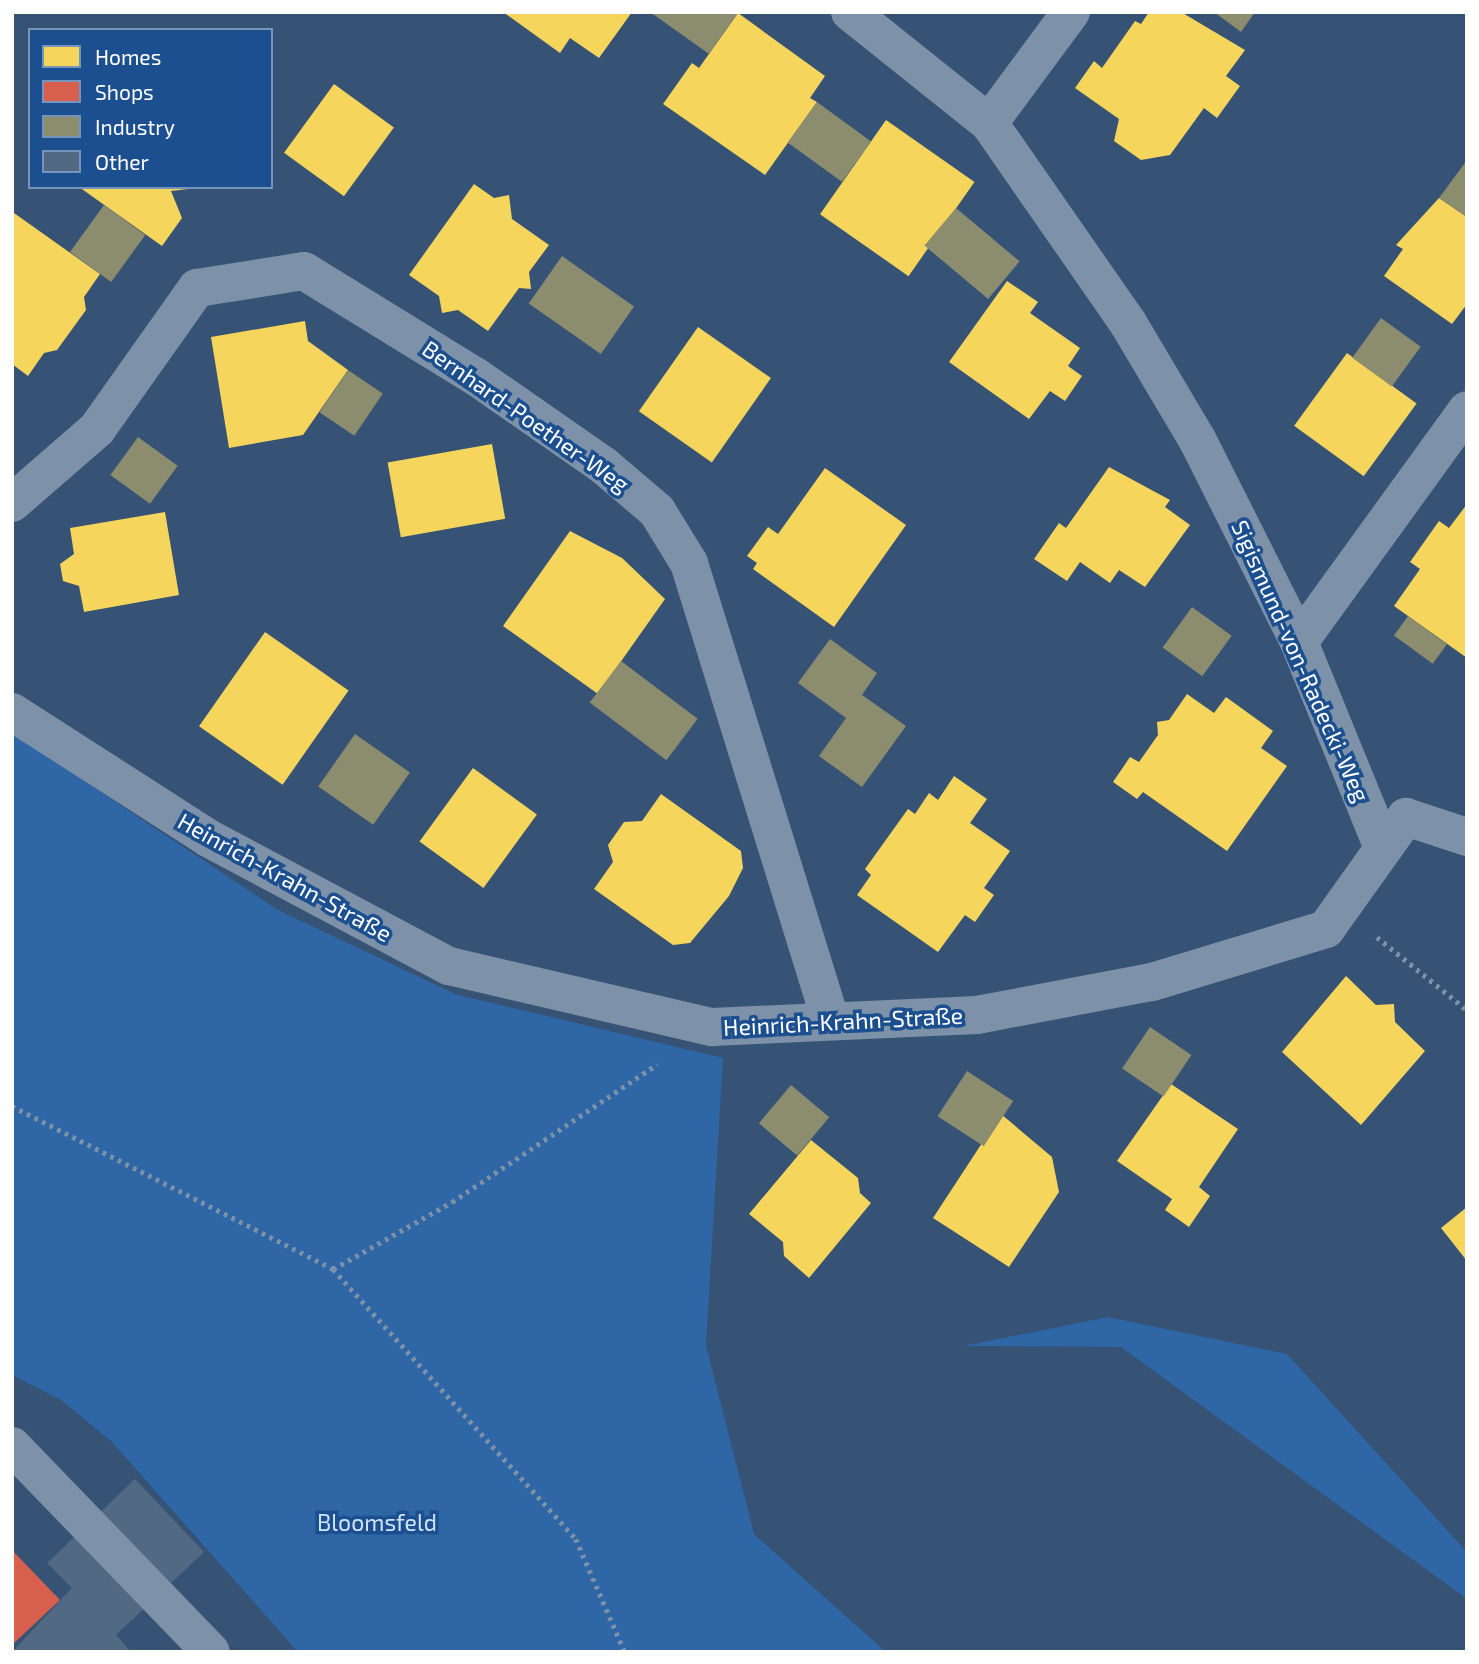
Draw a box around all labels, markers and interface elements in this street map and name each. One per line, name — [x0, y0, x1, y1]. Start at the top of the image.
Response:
legend — [28, 28, 273, 189]
text: Homes — [95, 44, 161, 69]
text: Shops — [95, 79, 154, 104]
text: Industry — [95, 114, 175, 139]
text: Other — [95, 149, 149, 174]
street label: Bernhard-Poether-Weg — [417, 334, 635, 498]
street label: Sigismund-von-Radecki-Weg — [1226, 516, 1376, 806]
street label: Heinrich-Krahn-Straße — [173, 807, 397, 947]
street label: Heinrich-Krahn-Straße — [722, 1001, 964, 1041]
park label: Bloomsfeld — [317, 1508, 437, 1536]

